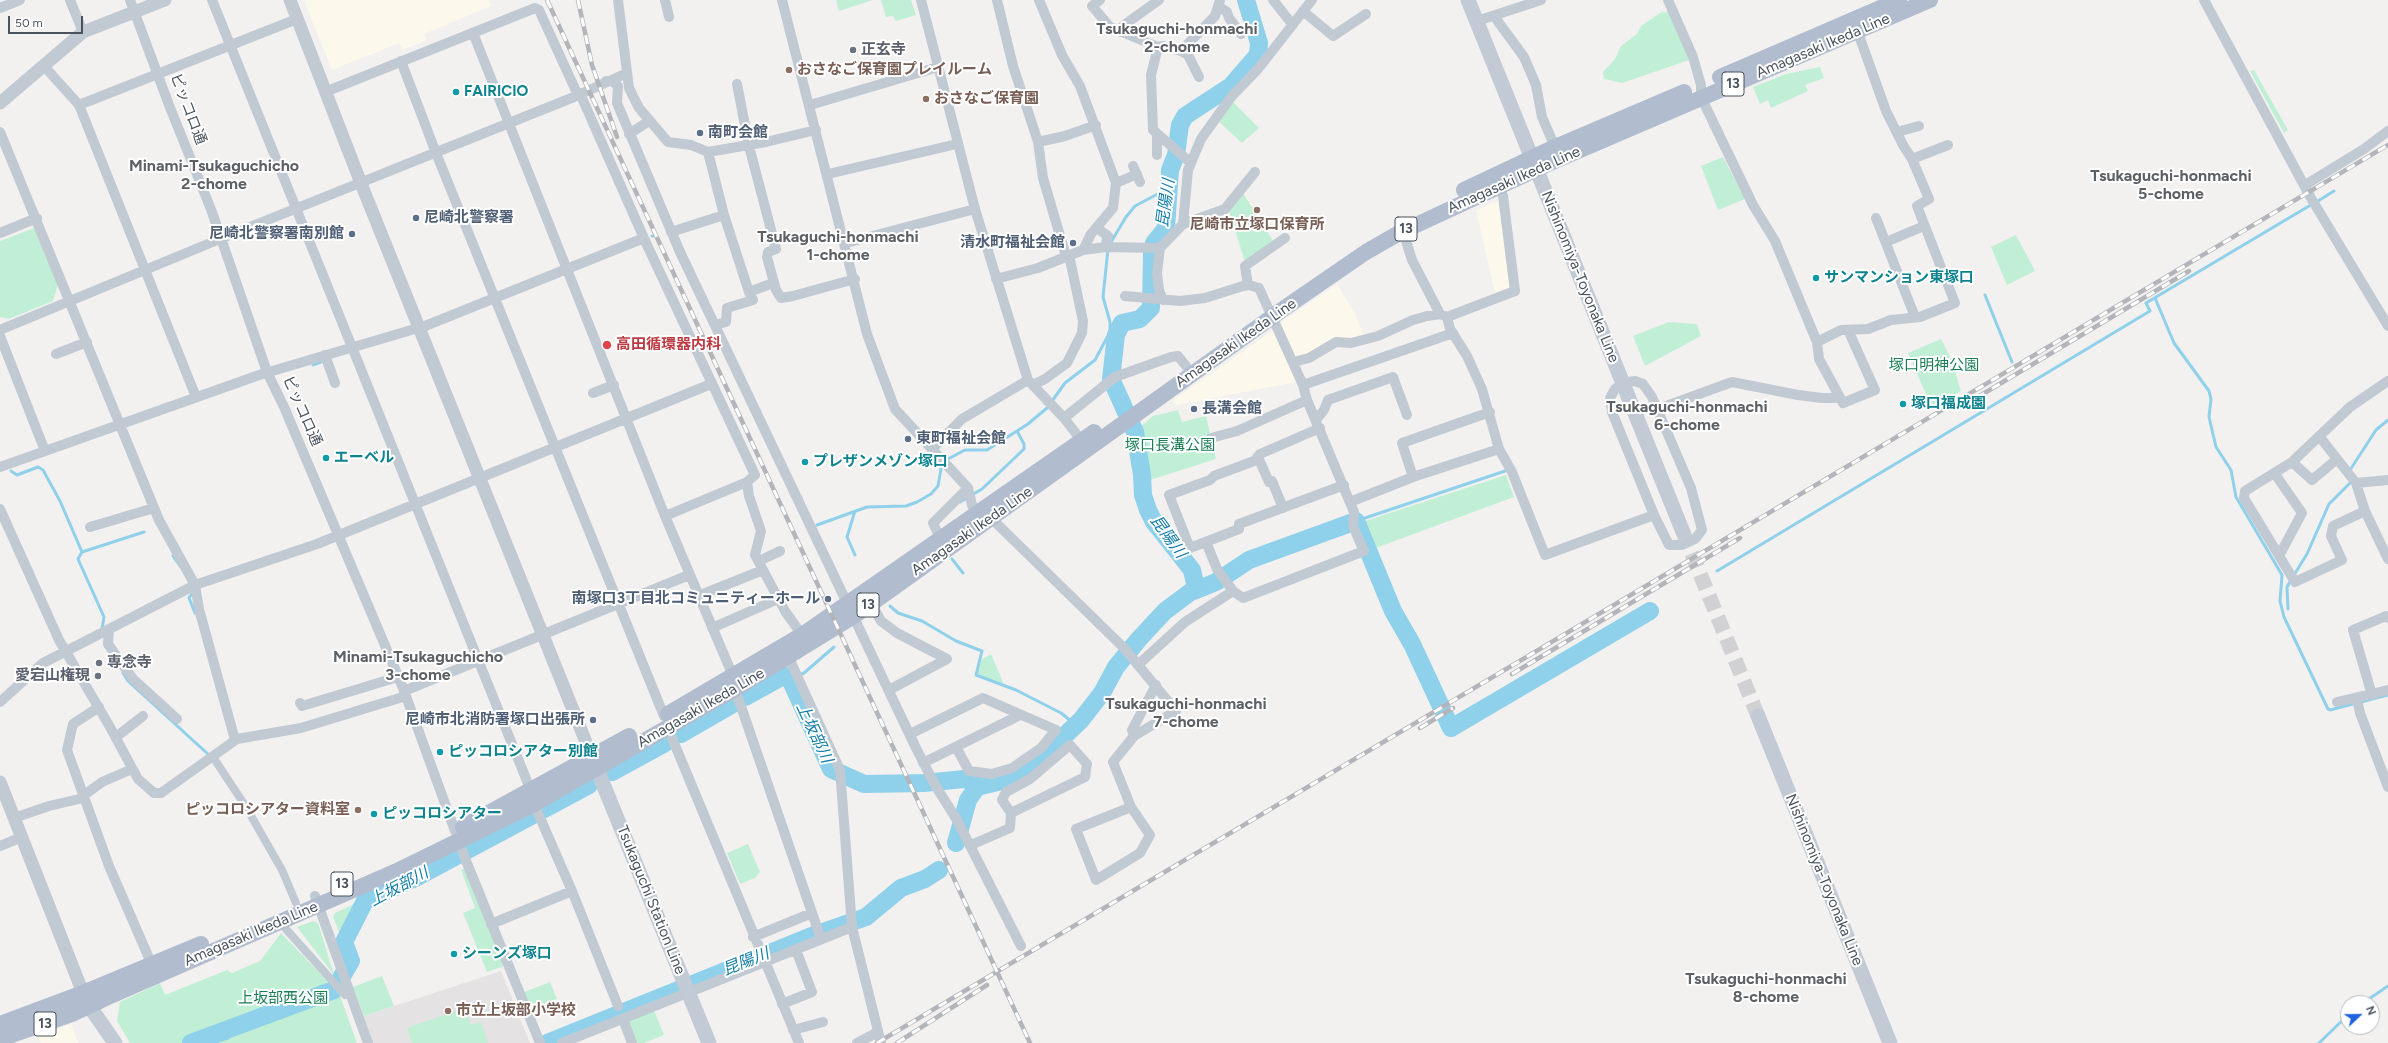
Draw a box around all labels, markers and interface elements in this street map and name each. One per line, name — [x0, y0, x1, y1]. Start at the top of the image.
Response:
scale bar — [10, 8, 85, 34]
street label: Amagasaki Ikeda Line — [1753, 10, 1893, 82]
text: 50 m — [15, 16, 43, 30]
district label: Tsukaguchi-honmachi 2-chome — [1096, 19, 1258, 57]
place label: 正玄寺 — [861, 41, 906, 59]
marker: 正玄寺 — [848, 45, 858, 55]
place label: おさなご保育園プレイルーム — [797, 61, 992, 79]
marker: おさなご保育園プレイルーム — [784, 65, 794, 75]
street label: ピッコロ通 — [166, 71, 210, 147]
road number: 13 — [1722, 72, 1744, 96]
place label: FAIRICIO — [464, 83, 528, 101]
marker: FAIRICIO — [451, 87, 461, 97]
place label: おさなご保育園 — [934, 90, 1039, 108]
marker: おさなご保育園 — [921, 94, 931, 104]
place label: 南町会館 — [708, 124, 768, 142]
marker: 南町会館 — [695, 128, 705, 138]
street label: Amagasaki Ikeda Line — [1445, 143, 1583, 217]
district label: Minami-Tsukaguchicho 2-chome — [129, 156, 299, 194]
district label: Tsukaguchi-honmachi 5-chome — [2090, 166, 2252, 204]
water label: 昆陽川 — [1153, 178, 1179, 228]
street label: Nishinomiya-Toyonaka Line — [1537, 189, 1623, 365]
marker: 尼崎市立塚口保育所 — [1252, 205, 1262, 215]
place label: 尼崎北警察署 — [424, 209, 514, 227]
marker: 尼崎北警察署 — [411, 213, 421, 223]
place label: 尼崎市立塚口保育所 — [1190, 216, 1324, 234]
road number: 13 — [1395, 217, 1417, 241]
place label: 尼崎北警察署南別館 — [209, 225, 344, 243]
district label: Tsukaguchi-honmachi 1-chome — [757, 227, 919, 265]
marker: 尼崎北警察署南別館 — [347, 229, 357, 239]
place label: 清水町福祉会館 — [960, 234, 1065, 252]
marker: 清水町福祉会館 — [1068, 238, 1078, 248]
place label: サンマンション東塚口 — [1824, 269, 1974, 287]
marker: サンマンション東塚口 — [1811, 273, 1821, 283]
street label: Amagasaki Ikeda Line — [1172, 294, 1300, 392]
place label: 高田循環器内科 — [616, 336, 721, 354]
marker: 高田循環器内科 — [601, 339, 613, 351]
park label: 塚口明神公園 — [1889, 357, 1979, 375]
street label: ピッコロ通 — [279, 373, 325, 449]
place label: 塚口福成園 — [1911, 395, 1986, 413]
district label: Tsukaguchi-honmachi 6-chome — [1606, 397, 1768, 435]
marker: 塚口福成園 — [1898, 399, 1908, 409]
place label: 長溝会館 — [1202, 400, 1262, 418]
marker: 長溝会館 — [1189, 404, 1199, 414]
place label: 東町福祉会館 — [916, 430, 1006, 448]
marker: 東町福祉会館 — [903, 434, 913, 444]
park label: 塚口長溝公園 — [1125, 437, 1215, 455]
place label: エーベル — [334, 449, 394, 467]
marker: エーベル — [321, 453, 331, 463]
place label: プレザンメゾン塚口 — [813, 453, 948, 471]
marker: プレザンメゾン塚口 — [800, 457, 810, 467]
street label: Amagasaki Ikeda Line — [908, 482, 1036, 580]
water label: 昆陽川 — [1146, 512, 1190, 562]
place label: 南塚口3丁目北コミュニティーホール — [572, 590, 820, 608]
road number: 13 — [857, 593, 879, 617]
marker: 南塚口3丁目北コミュニティーホール — [823, 594, 833, 604]
district label: Minami-Tsukaguchicho 3-chome — [333, 647, 503, 685]
place label: 専念寺 — [107, 654, 152, 672]
marker: 専念寺 — [94, 658, 104, 668]
street label: Amagasaki Ikeda Line — [634, 664, 768, 752]
place label: 愛宕山権現 — [15, 667, 90, 685]
marker: 愛宕山権現 — [93, 671, 103, 681]
district label: Tsukaguchi-honmachi 7-chome — [1105, 694, 1267, 732]
water label: 上坂部川 — [792, 700, 836, 766]
place label: 尼崎市北消防署塚口出張所 — [405, 711, 585, 729]
marker: 尼崎市北消防署塚口出張所 — [588, 715, 598, 725]
place label: ピッコロシアター別館 — [448, 743, 598, 761]
marker: ピッコロシアター別館 — [435, 747, 445, 757]
street label: Nishinomiya-Toyonaka Line — [1781, 792, 1867, 968]
place label: ピッコロシアター資料室 — [185, 801, 350, 819]
marker: ピッコロシアター資料室 — [353, 805, 363, 815]
place label: ピッコロシアター — [382, 805, 502, 823]
marker: ピッコロシアター — [369, 809, 379, 819]
street label: Tsukaguchi Station Line — [613, 823, 689, 977]
water label: 上坂部川 — [366, 864, 432, 910]
road number: 13 — [331, 872, 353, 896]
street label: Amagasaki Ikeda Line — [181, 898, 321, 970]
water label: 昆陽川 — [720, 944, 772, 980]
place label: シーンズ塚口 — [462, 945, 552, 963]
marker: シーンズ塚口 — [449, 949, 459, 959]
district label: Tsukaguchi-honmachi 8-chome — [1685, 969, 1847, 1007]
park label: 上坂部西公園 — [238, 990, 328, 1008]
north arrow — [2340, 995, 2380, 1035]
place label: 市立上坂部小学校 — [456, 1002, 576, 1020]
text: N — [2363, 1004, 2378, 1017]
marker: 市立上坂部小学校 — [443, 1006, 453, 1016]
road number: 13 — [34, 1012, 56, 1036]

